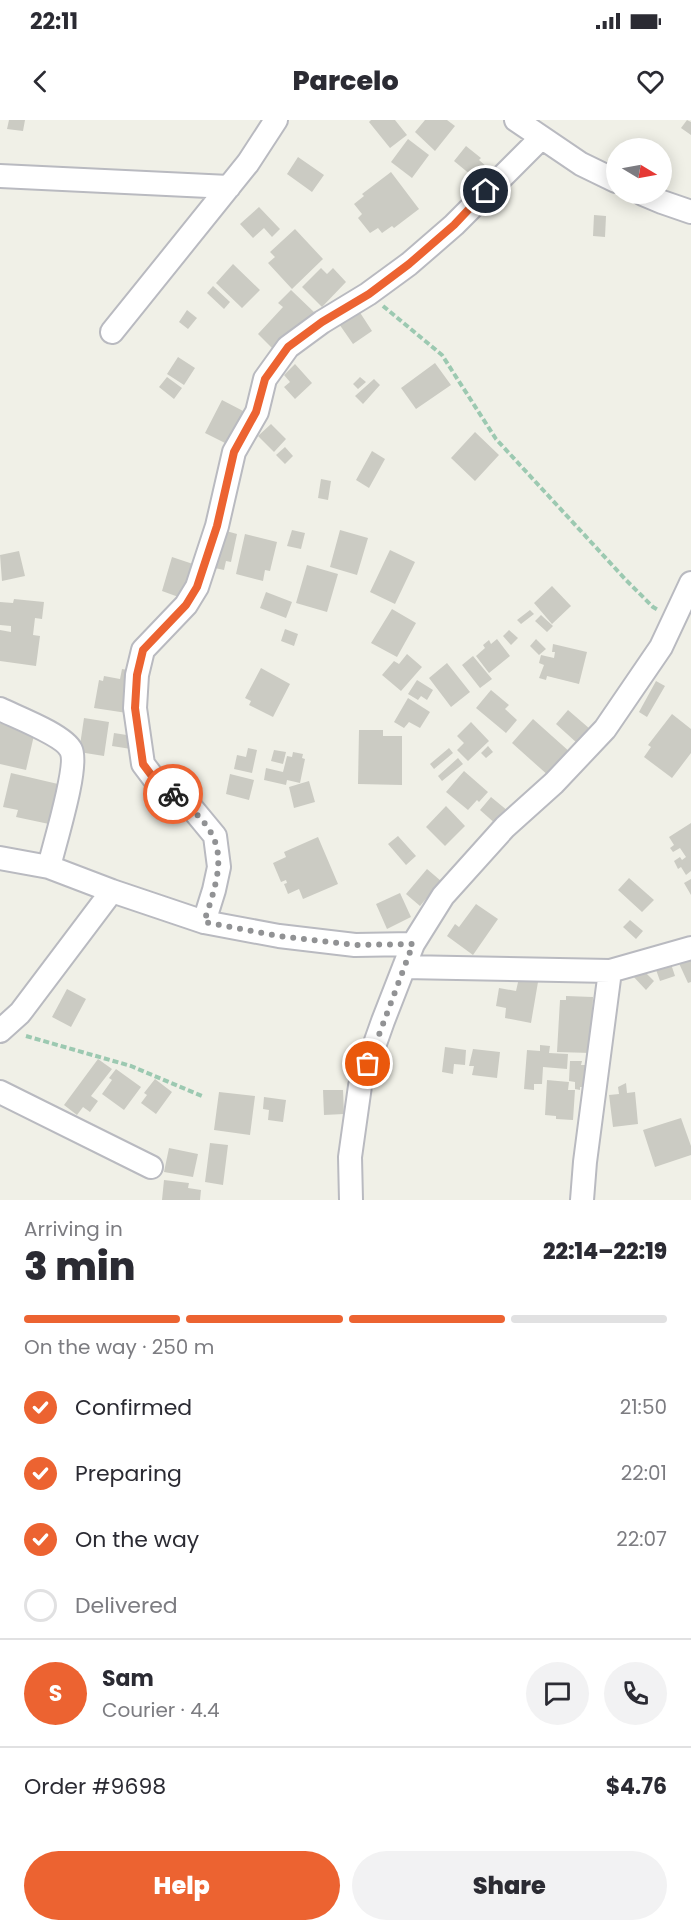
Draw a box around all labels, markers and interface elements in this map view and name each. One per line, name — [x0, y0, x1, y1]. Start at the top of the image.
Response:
text: 22:11 — [30, 6, 78, 37]
text: Parcelo — [292, 62, 399, 99]
icon: back — [24, 65, 57, 98]
icon: heart — [634, 65, 667, 98]
north arrow — [606, 138, 672, 204]
map controls — [606, 138, 672, 204]
pin — [460, 165, 511, 216]
icon: home — [469, 174, 502, 207]
courier — [143, 764, 203, 824]
icon: bike — [157, 778, 190, 811]
pin — [342, 1038, 393, 1089]
icon: bag — [351, 1047, 384, 1080]
text: Arriving in — [24, 1215, 123, 1243]
text: 22:14–22:19 — [543, 1236, 667, 1267]
text: 3 min — [24, 1239, 136, 1294]
text: On the way · 250 m — [24, 1333, 214, 1361]
icon: check — [24, 1391, 57, 1424]
text: Confirmed — [75, 1392, 192, 1423]
text: 21:50 — [620, 1393, 667, 1421]
icon: check — [24, 1457, 57, 1490]
text: Preparing — [75, 1458, 182, 1489]
text: 22:01 — [621, 1459, 667, 1487]
icon: check — [24, 1523, 57, 1556]
text: On the way — [75, 1524, 199, 1555]
text: 22:07 — [616, 1525, 667, 1553]
text: Delivered — [75, 1590, 178, 1621]
button: chat — [526, 1662, 589, 1725]
button: phone — [604, 1662, 667, 1725]
text: Sam — [102, 1663, 154, 1694]
text: S — [49, 1678, 62, 1709]
text: Courier · 4.4 — [102, 1696, 220, 1724]
text: Order #9698 — [24, 1771, 166, 1802]
text: $4.76 — [606, 1771, 667, 1802]
button: Help — [24, 1851, 340, 1920]
button: Share — [352, 1851, 667, 1920]

